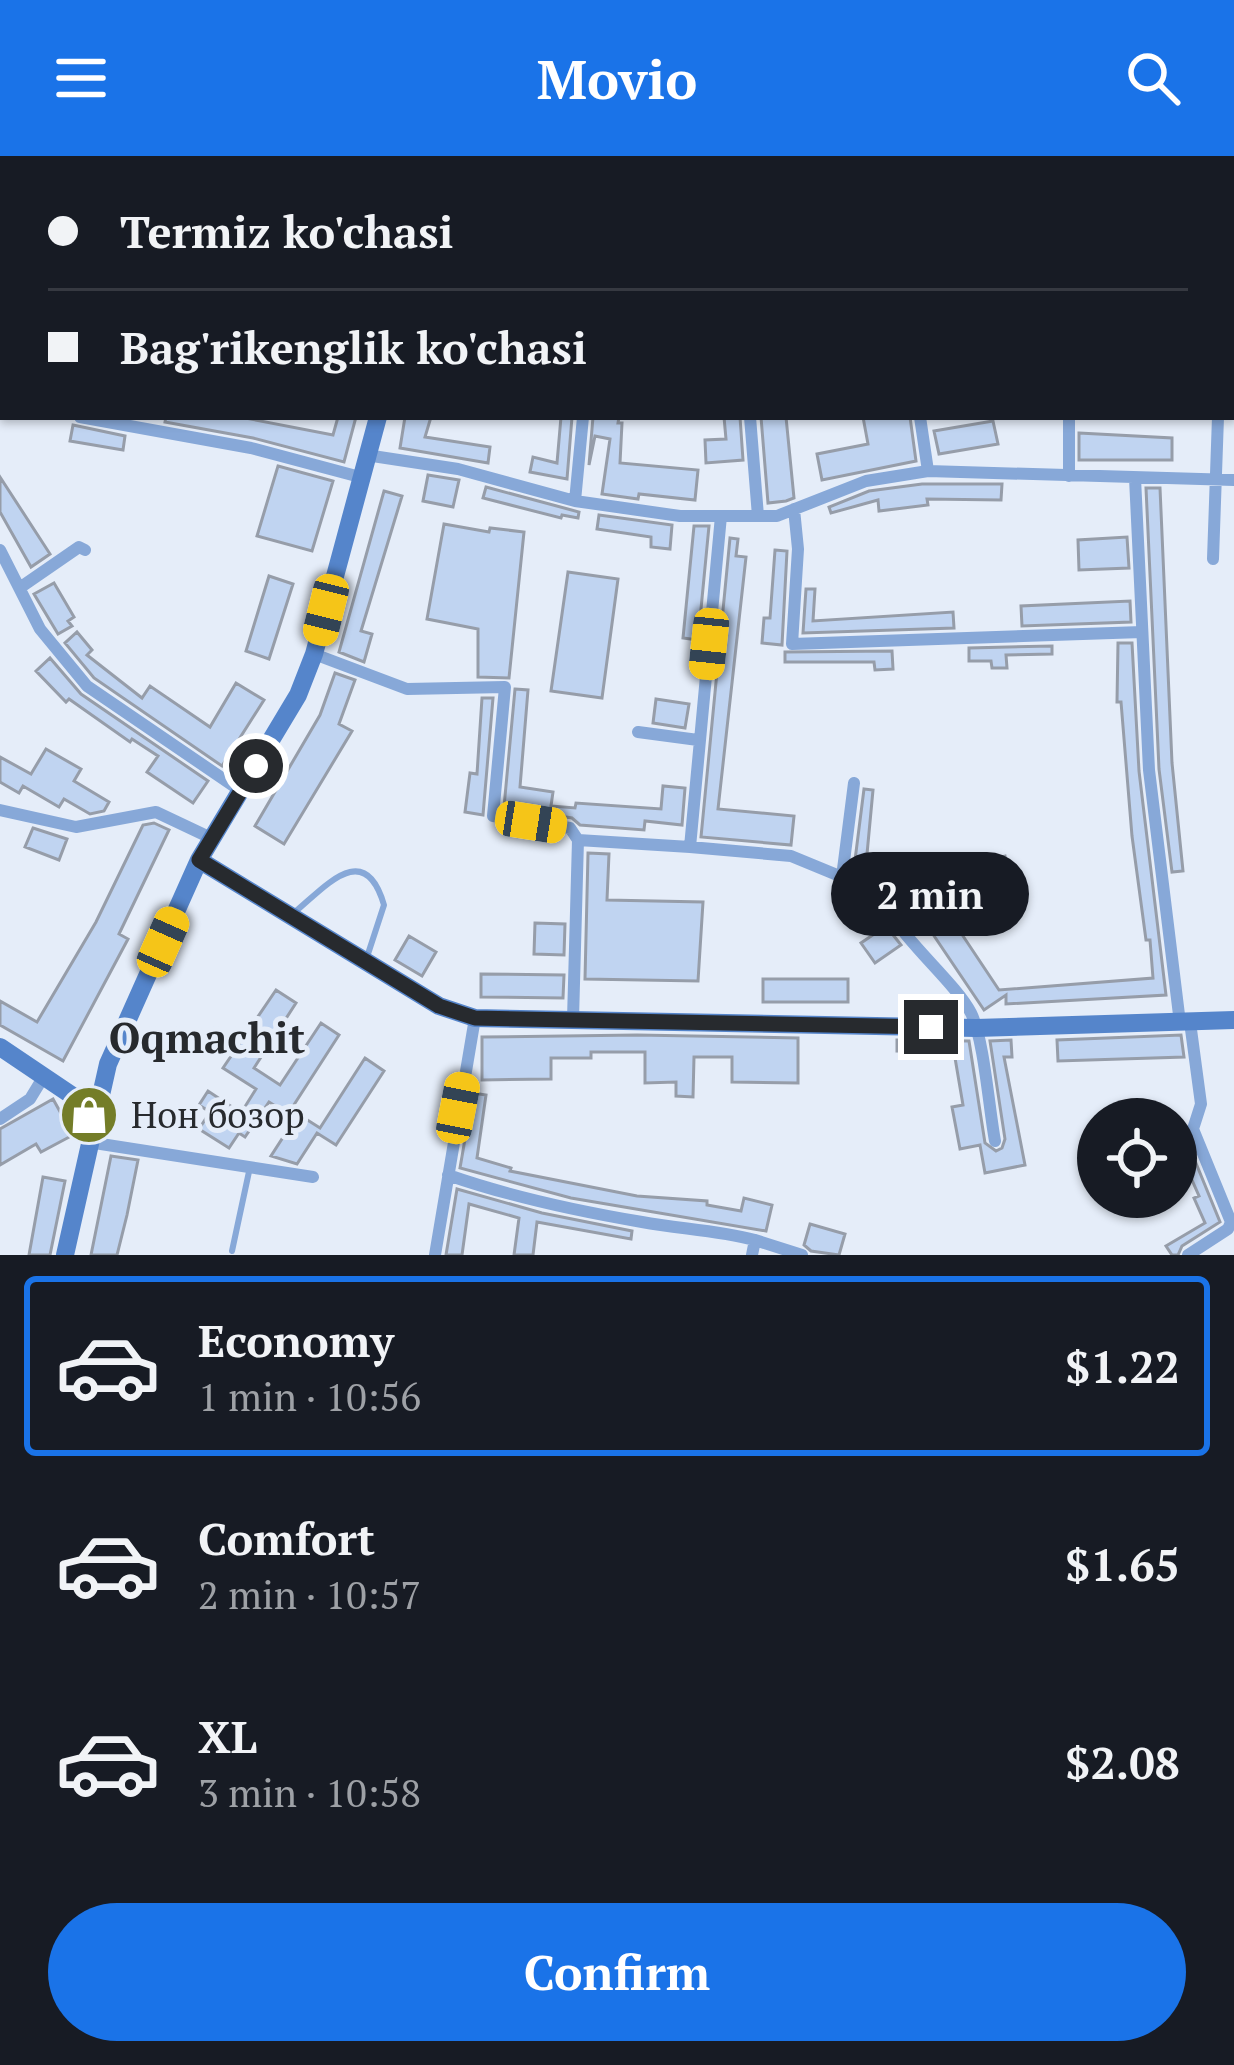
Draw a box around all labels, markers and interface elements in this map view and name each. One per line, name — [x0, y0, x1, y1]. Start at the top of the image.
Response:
text: Movio — [537, 43, 697, 114]
icon: menu — [48, 45, 114, 111]
icon: search — [1120, 45, 1186, 111]
text: Termiz ko'chasi — [120, 201, 453, 261]
text: Bag'rikenglik ko'chasi — [120, 317, 587, 377]
car — [300, 571, 352, 649]
car — [687, 606, 731, 682]
route start — [229, 739, 283, 793]
car — [493, 799, 569, 845]
callout: 2 min — [832, 853, 1030, 937]
text: 2 min — [877, 868, 983, 920]
car — [132, 902, 194, 982]
route end — [904, 1000, 958, 1054]
district label: Oqmachit — [109, 1009, 305, 1065]
car — [433, 1069, 483, 1147]
shop icon: Нон бозор — [58, 1084, 120, 1146]
place label: Нон бозор — [131, 1091, 305, 1138]
map controls — [1077, 1098, 1197, 1218]
button: locate — [1077, 1098, 1197, 1218]
text: Economy — [198, 1310, 394, 1370]
icon: car — [54, 1312, 162, 1420]
text: $1.22 — [1065, 1336, 1180, 1396]
text: 1 min · 10:56 — [198, 1370, 421, 1422]
text: Comfort — [198, 1508, 375, 1568]
icon: car — [54, 1510, 162, 1618]
text: $1.65 — [1065, 1534, 1180, 1594]
text: 2 min · 10:57 — [198, 1568, 421, 1620]
text: XL — [198, 1706, 257, 1766]
icon: car — [54, 1708, 162, 1816]
text: $2.08 — [1065, 1732, 1180, 1792]
text: 3 min · 10:58 — [198, 1766, 421, 1818]
button: Confirm — [48, 1903, 1186, 2041]

